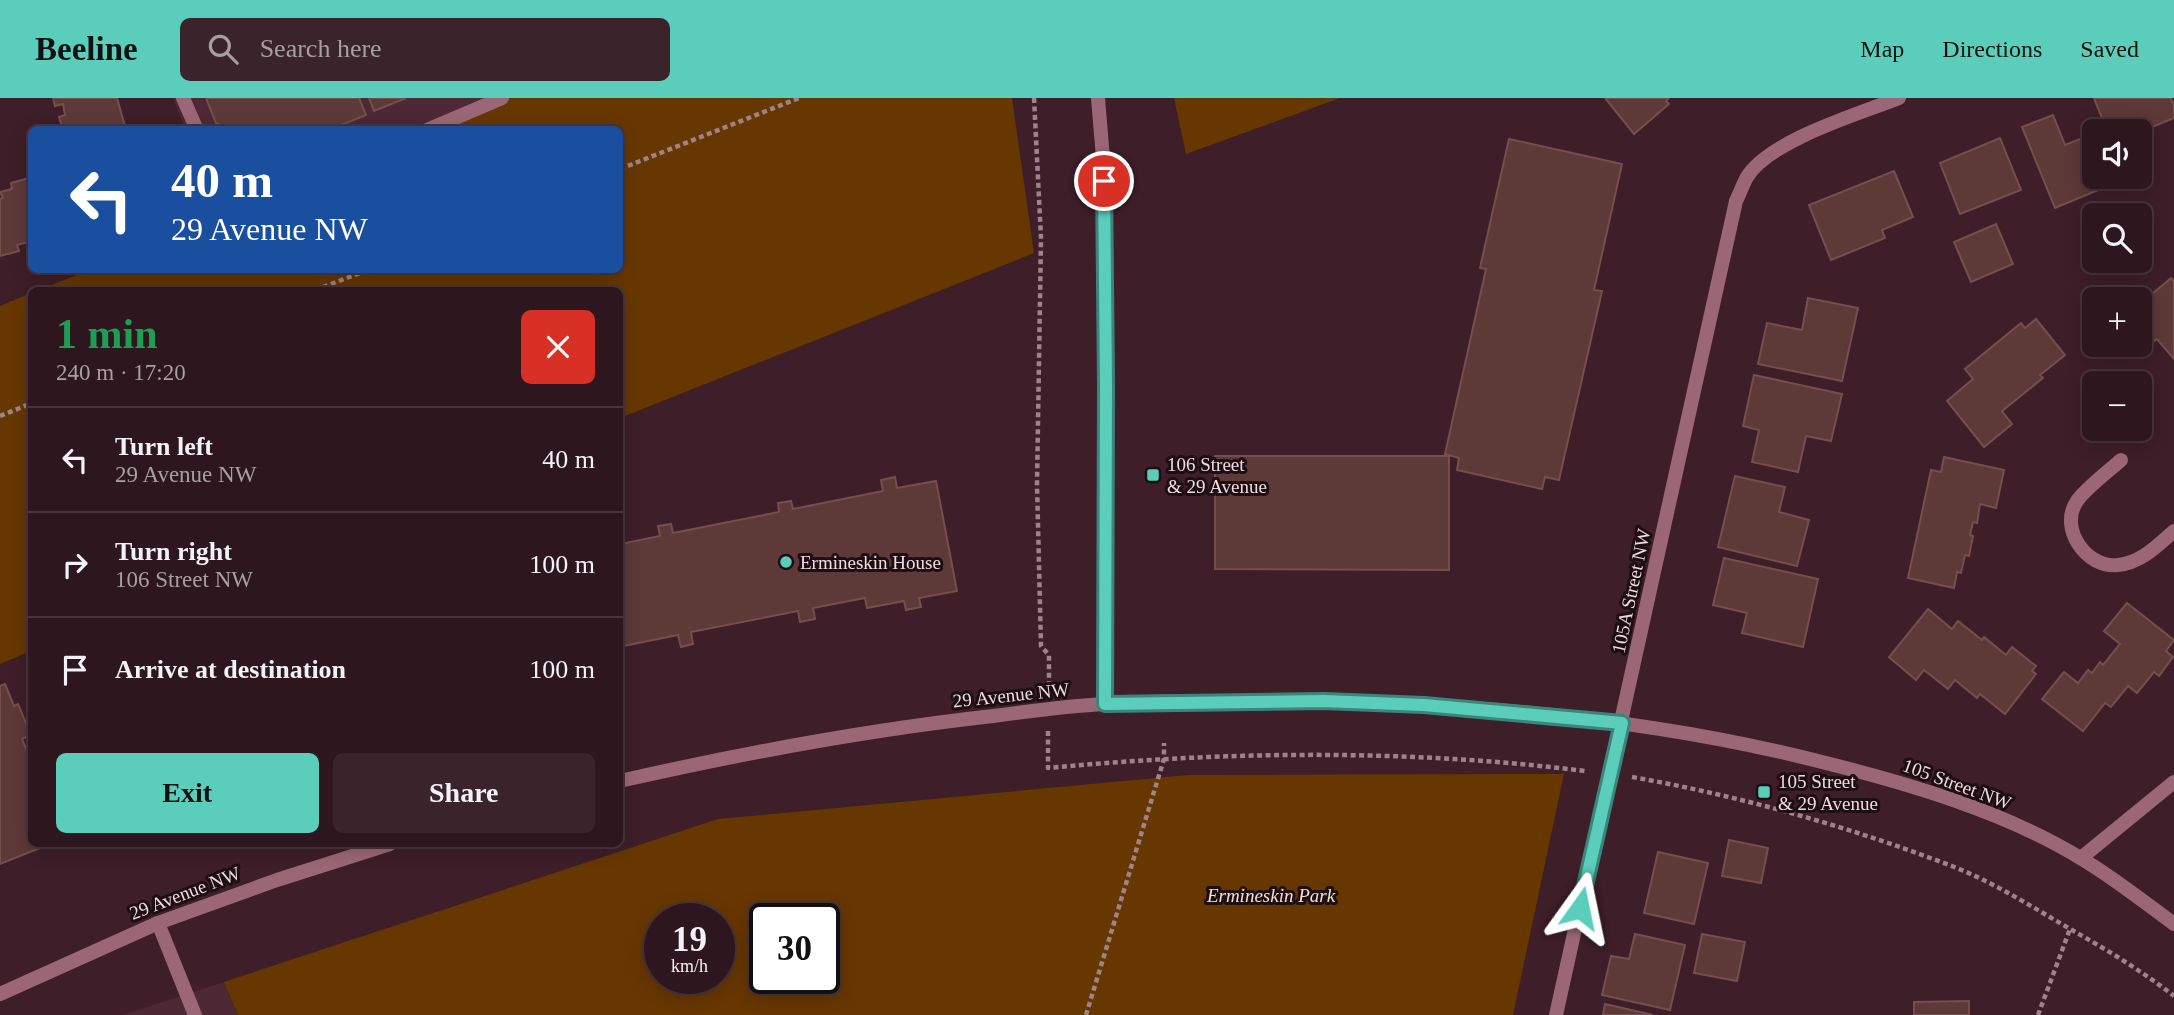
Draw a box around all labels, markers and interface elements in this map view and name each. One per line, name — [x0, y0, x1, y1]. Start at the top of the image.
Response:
search box — [180, 18, 670, 81]
icon: search — [204, 30, 242, 68]
text: Beeline — [35, 31, 138, 67]
text: Search here — [260, 34, 382, 63]
text: Map — [1860, 36, 1904, 62]
text: Directions — [1942, 36, 2042, 62]
text: Saved — [2080, 36, 2139, 62]
map controls — [2082, 119, 2152, 441]
button: sound — [2082, 119, 2152, 189]
pin — [1074, 151, 1134, 211]
text: 40 m — [171, 153, 273, 208]
icon: left — [56, 154, 147, 245]
icon: arrive — [1085, 162, 1123, 200]
button: search — [2082, 203, 2152, 273]
text: 29 Avenue NW — [171, 211, 368, 247]
button: + — [2082, 287, 2152, 357]
button: close — [521, 310, 595, 384]
text: 1 min — [56, 311, 158, 357]
text: 240 m · 17:20 — [56, 360, 186, 385]
button: − — [2082, 371, 2152, 441]
text: Turn left — [115, 432, 213, 461]
icon: left — [56, 441, 94, 479]
text: 40 m — [542, 445, 595, 474]
place label: 106 Street & 29 Avenue — [1167, 454, 1267, 497]
text: 29 Avenue NW — [115, 462, 256, 487]
marker: 106 Street & 29 Avenue — [1145, 467, 1161, 483]
street label: 105A Street NW — [1608, 527, 1654, 655]
text: Turn right — [115, 537, 232, 566]
icon: right — [56, 546, 94, 584]
text: 100 m — [529, 550, 595, 579]
place label: Ermineskin House — [800, 552, 941, 573]
marker: Ermineskin House — [778, 554, 794, 570]
text: 106 Street NW — [115, 567, 253, 592]
icon: arrive — [56, 651, 94, 689]
text: Arrive at destination — [115, 655, 346, 684]
text: 100 m — [529, 655, 595, 684]
street label: 29 Avenue NW — [952, 678, 1070, 712]
button: Exit — [56, 753, 319, 833]
button: Share — [333, 753, 595, 833]
street label: 105 Street NW — [1900, 755, 2014, 813]
place label: 105 Street & 29 Avenue — [1778, 771, 1878, 814]
marker: 105 Street & 29 Avenue — [1756, 784, 1772, 800]
street label: 29 Avenue NW — [127, 862, 243, 924]
position arrow — [1543, 871, 1617, 945]
park label: Ermineskin Park — [1206, 885, 1336, 906]
speed limit sign: 30 — [749, 903, 840, 994]
text: 19 — [672, 920, 707, 959]
text: km/h — [671, 956, 708, 976]

